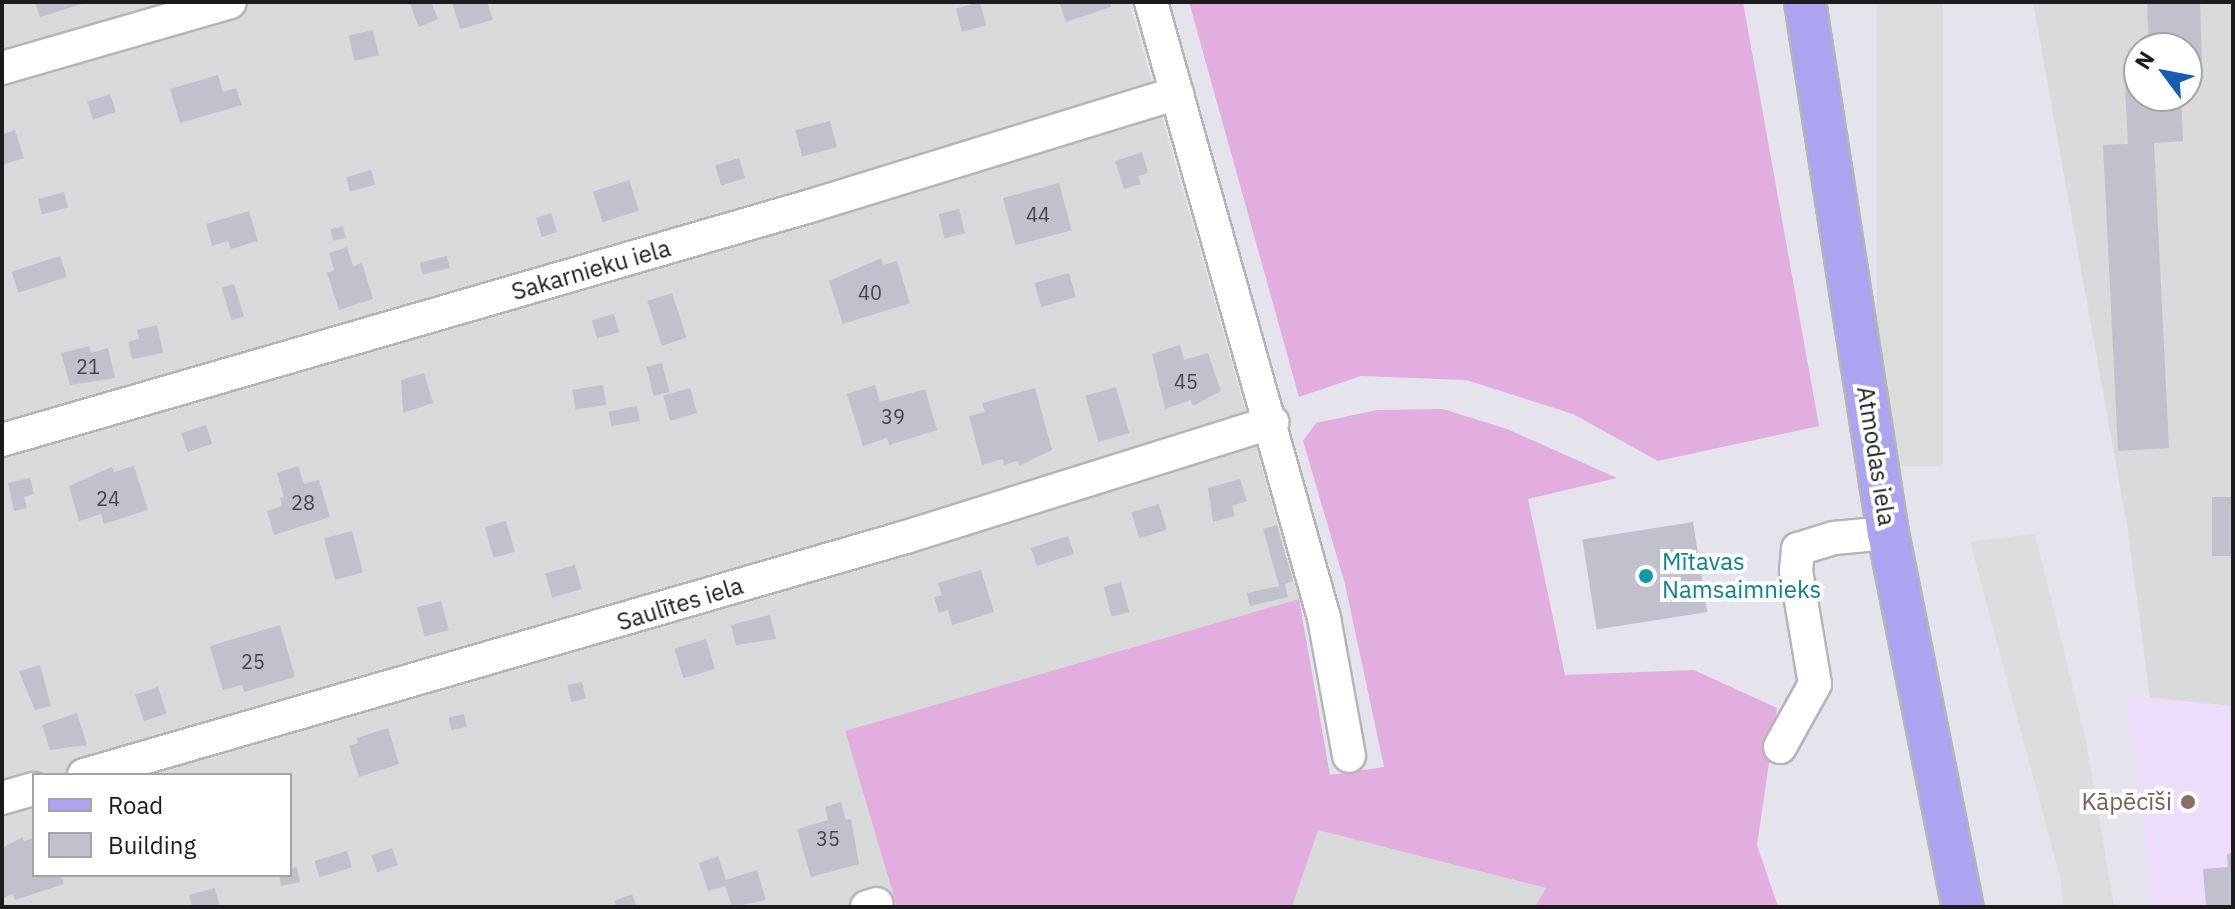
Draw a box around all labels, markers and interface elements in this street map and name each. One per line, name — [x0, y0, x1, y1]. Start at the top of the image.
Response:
north arrow — [2123, 32, 2203, 112]
text: N — [2127, 46, 2160, 75]
house number: 44 — [1026, 202, 1050, 226]
street label: Sakarnieku iela — [508, 234, 674, 306]
house number: 40 — [858, 280, 882, 304]
house number: 21 — [76, 354, 100, 378]
house number: 45 — [1174, 369, 1198, 393]
street label: Atmodas iela — [1851, 384, 1901, 528]
house number: 39 — [881, 404, 905, 428]
house number: 24 — [96, 486, 120, 510]
house number: 28 — [291, 490, 315, 514]
place label: Mītavas Namsaimnieks — [1662, 548, 1821, 604]
marker: Mītavas Namsaimnieks — [1637, 567, 1655, 585]
street label: Saulītes iela — [613, 571, 747, 637]
house number: 25 — [241, 649, 265, 673]
legend — [32, 773, 292, 877]
place label: Kāpēcīši — [2081, 788, 2172, 816]
text: Road — [108, 789, 163, 821]
marker: Kāpēcīši — [2179, 793, 2197, 811]
house number: 35 — [816, 826, 840, 850]
text: Building — [108, 829, 196, 861]

